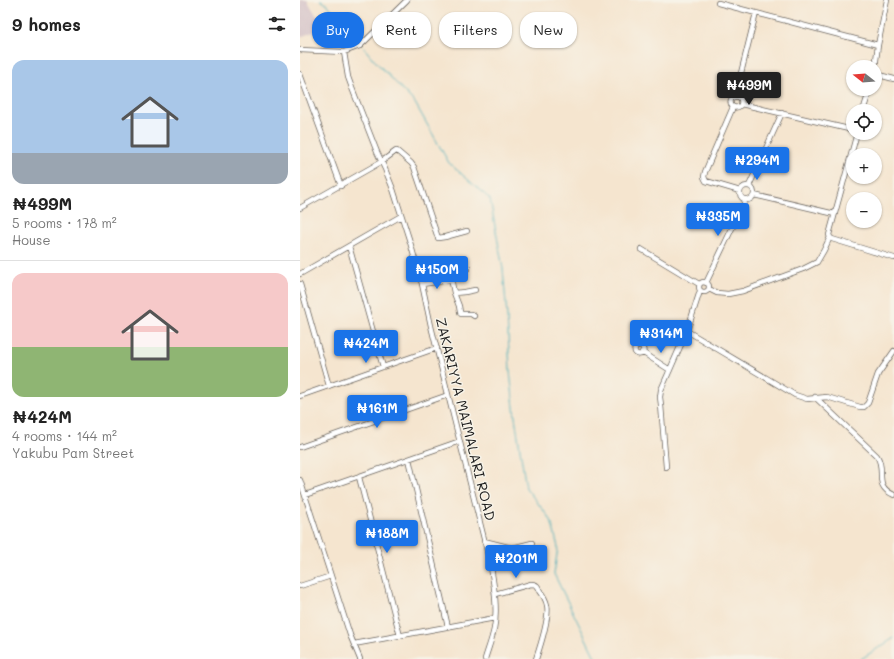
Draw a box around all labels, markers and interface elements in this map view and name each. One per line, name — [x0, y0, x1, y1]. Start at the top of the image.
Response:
chip: Buy — [312, 12, 364, 48]
chip: Rent — [372, 12, 431, 48]
chip: Filters — [439, 12, 512, 48]
chip: New — [520, 12, 577, 48]
text: 9 homes — [12, 13, 81, 35]
icon: filters — [266, 13, 288, 35]
north arrow — [846, 60, 882, 96]
map controls — [846, 60, 882, 228]
pin: ₦499M — [721, 72, 777, 106]
text: ₦499M — [726, 76, 772, 93]
icon: home — [114, 86, 186, 158]
button: locate — [846, 104, 882, 140]
pin: ₦294M — [729, 147, 785, 181]
button: + — [846, 148, 882, 184]
text: ₦294M — [734, 151, 780, 168]
text: ₦499M — [12, 192, 72, 214]
button: − — [846, 192, 882, 228]
pin: ₦335M — [690, 203, 746, 237]
text: ₦335M — [695, 207, 741, 224]
text: 5 rooms · 178 m² — [12, 214, 117, 231]
text: House — [12, 231, 50, 248]
pin: ₦150M — [409, 256, 465, 290]
text: ₦150M — [415, 260, 459, 277]
icon: home — [114, 299, 186, 371]
street label: ZAKARIYYA MAIMALARI ROAD — [432, 315, 500, 523]
pin: ₦314M — [633, 320, 689, 354]
text: ₦314M — [639, 324, 683, 341]
pin: ₦424M — [338, 330, 394, 364]
text: ₦424M — [343, 334, 389, 351]
pin: ₦161M — [349, 395, 405, 429]
text: ₦161M — [356, 399, 398, 416]
text: ₦424M — [12, 405, 72, 427]
text: 4 rooms · 144 m² — [12, 427, 117, 444]
text: Yakubu Pam Street — [12, 444, 134, 461]
pin: ₦188M — [359, 520, 415, 554]
text: ₦188M — [365, 524, 409, 541]
pin: ₦201M — [488, 545, 544, 579]
text: ₦201M — [494, 549, 538, 566]

